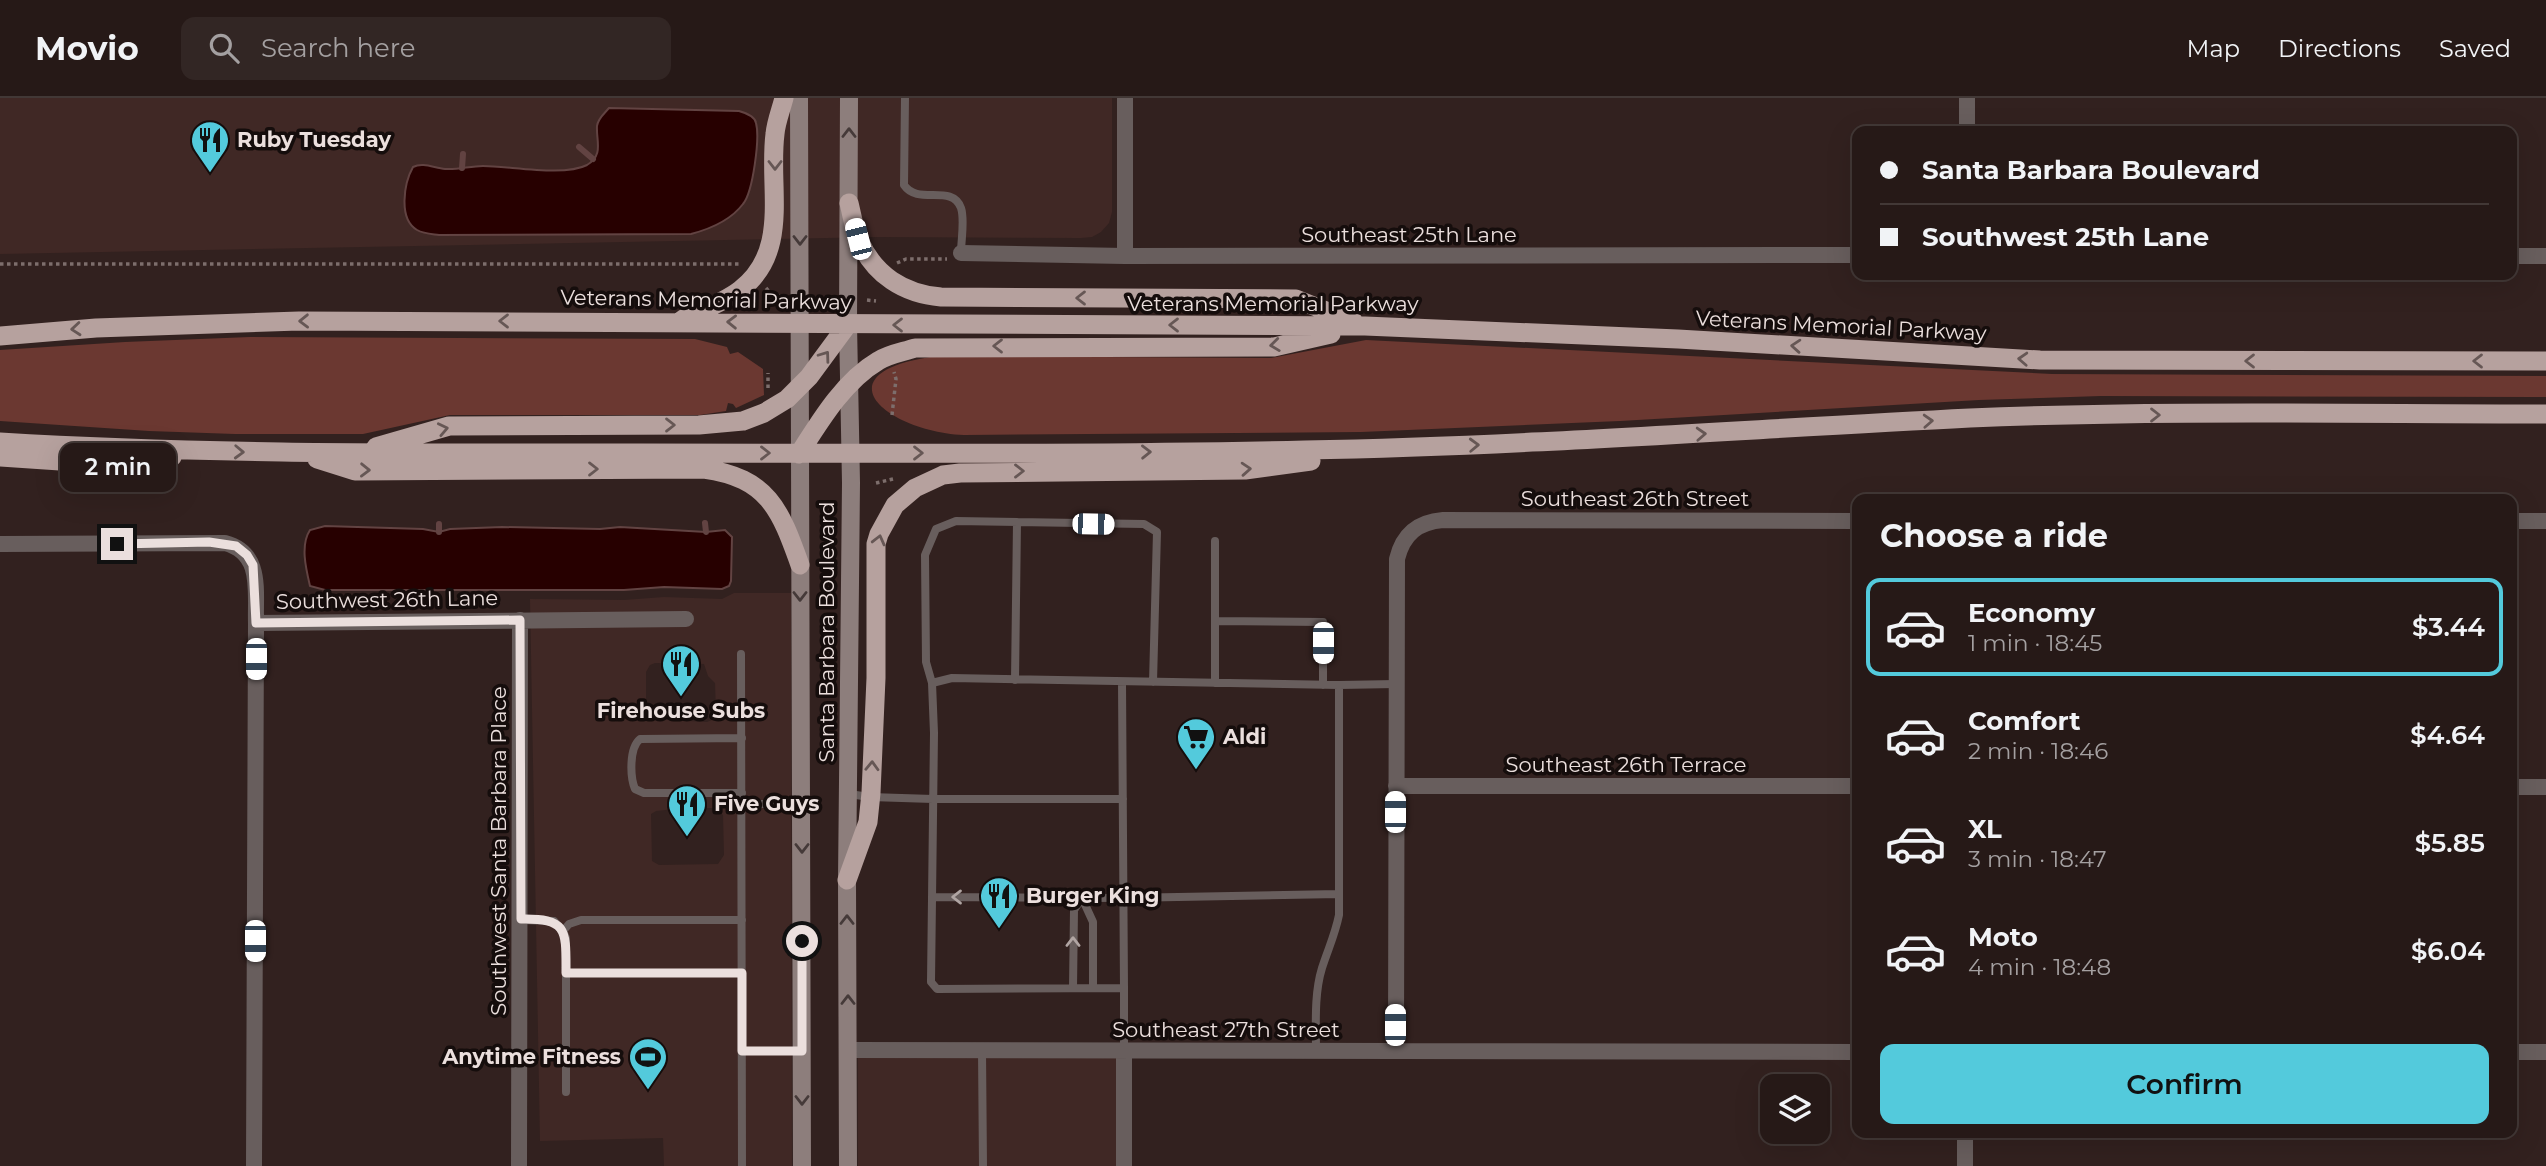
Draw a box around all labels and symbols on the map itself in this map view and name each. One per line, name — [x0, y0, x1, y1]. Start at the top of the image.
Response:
restaurant icon: Ruby Tuesday — [189, 119, 231, 174]
place label: Ruby Tuesday — [237, 127, 391, 152]
one-way arrow — [841, 128, 857, 138]
one-way arrow — [767, 160, 783, 171]
car — [843, 216, 874, 262]
street label: Southeast 25th Lane — [1301, 222, 1517, 247]
one-way arrow — [792, 235, 808, 245]
street label: Veterans Memorial Parkway — [560, 284, 852, 315]
one-way arrow — [1076, 290, 1086, 306]
street label: Veterans Memorial Parkway — [1127, 291, 1419, 316]
street label: Veterans Memorial Parkway — [1695, 305, 1988, 346]
one-way arrow — [298, 313, 308, 329]
one-way arrow — [498, 313, 509, 329]
one-way arrow — [726, 314, 736, 330]
one-way arrow — [892, 317, 903, 333]
one-way arrow — [1169, 317, 1179, 333]
one-way arrow — [70, 321, 81, 336]
one-way arrow — [993, 338, 1003, 354]
one-way arrow — [1269, 338, 1281, 353]
one-way arrow — [1790, 339, 1801, 354]
one-way arrow — [816, 351, 829, 364]
one-way arrow — [2017, 351, 2028, 366]
one-way arrow — [2245, 353, 2255, 369]
one-way arrow — [2472, 353, 2483, 369]
one-way arrow — [2151, 407, 2161, 423]
one-way arrow — [1923, 413, 1934, 428]
one-way arrow — [665, 417, 676, 433]
one-way arrow — [437, 422, 449, 437]
one-way arrow — [1696, 426, 1707, 441]
one-way arrow — [1468, 438, 1479, 453]
callout: 2 min — [59, 442, 175, 492]
one-way arrow — [1141, 444, 1152, 460]
one-way arrow — [234, 445, 245, 460]
one-way arrow — [760, 445, 771, 461]
one-way arrow — [914, 445, 924, 461]
one-way arrow — [588, 461, 599, 477]
one-way arrow — [1241, 462, 1252, 477]
one-way arrow — [360, 463, 371, 478]
one-way arrow — [1014, 463, 1024, 479]
street label: Southeast 26th Street — [1521, 486, 1749, 511]
street label: Santa Barbara Boulevard — [814, 502, 839, 763]
car — [1072, 513, 1115, 535]
route end — [101, 528, 133, 560]
one-way arrow — [871, 534, 885, 546]
street label: Southwest 26th Lane — [276, 585, 498, 614]
one-way arrow — [792, 591, 808, 601]
car — [1313, 622, 1334, 664]
car — [246, 638, 267, 680]
restaurant icon: Firehouse Subs — [660, 643, 702, 698]
street label: Southwest Santa Barbara Place — [486, 686, 511, 1016]
place label: Firehouse Subs — [597, 698, 765, 723]
supermarket icon: Aldi — [1175, 716, 1217, 771]
place label: Aldi — [1222, 724, 1266, 749]
street label: Southeast 26th Terrace — [1506, 752, 1746, 777]
one-way arrow — [865, 761, 880, 772]
restaurant icon: Five Guys — [666, 783, 708, 838]
place label: Five Guys — [714, 791, 819, 816]
car — [1385, 791, 1406, 833]
one-way arrow — [794, 843, 810, 853]
restaurant icon: Burger King — [978, 875, 1020, 930]
place label: Burger King — [1026, 883, 1159, 908]
one-way arrow — [952, 889, 962, 905]
one-way arrow — [839, 915, 855, 925]
car — [245, 920, 266, 962]
route start — [786, 925, 818, 957]
one-way arrow — [1065, 936, 1081, 946]
one-way arrow — [840, 994, 856, 1005]
car — [1385, 1004, 1406, 1046]
street label: Southeast 27th Street — [1112, 1017, 1340, 1042]
sports icon: Anytime Fitness — [627, 1036, 669, 1091]
place label: Anytime Fitness — [441, 1044, 621, 1069]
one-way arrow — [794, 1095, 810, 1105]

